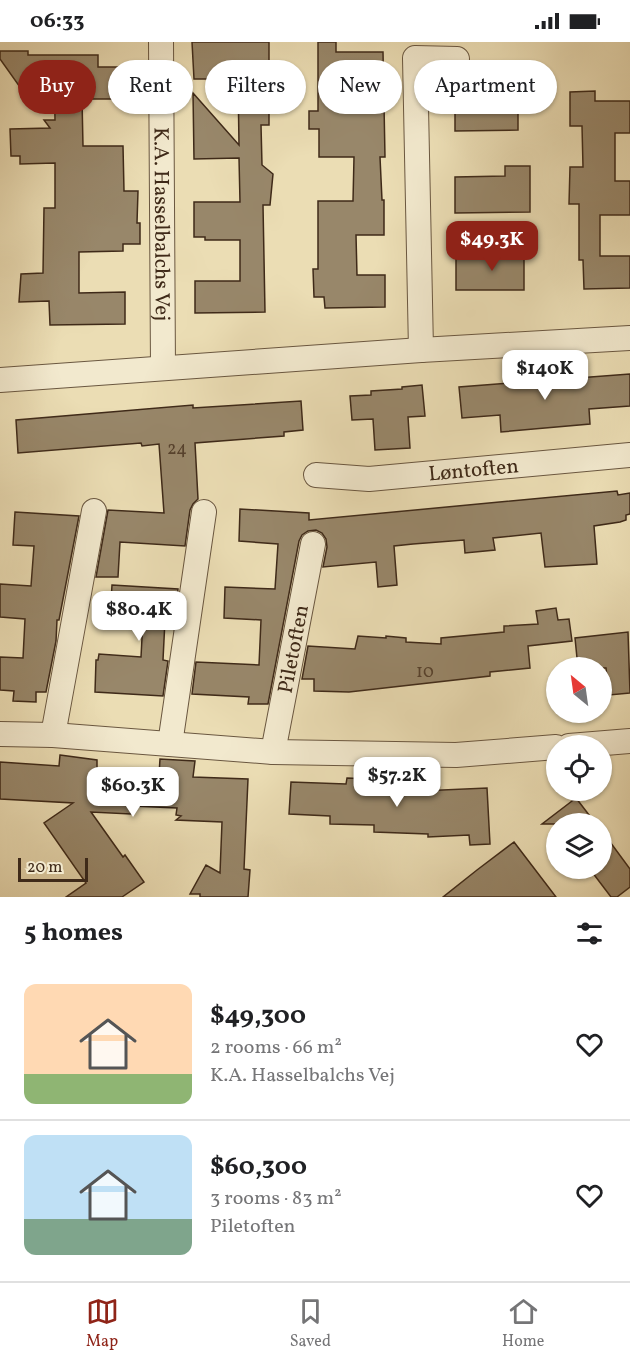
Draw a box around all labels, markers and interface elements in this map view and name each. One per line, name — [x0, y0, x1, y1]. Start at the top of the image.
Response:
text: 06:33 — [30, 6, 84, 37]
chip: Buy — [18, 60, 96, 114]
chip: Rent — [108, 60, 193, 114]
chip: Filters — [205, 60, 306, 114]
chip: New — [318, 60, 402, 114]
chip: Apartment — [414, 60, 557, 114]
street label: K.A. Hasselbalchs Vej — [146, 127, 176, 321]
pin: $49.3K — [443, 221, 541, 272]
text: $49.3K — [460, 226, 524, 254]
pin: $140K — [503, 350, 587, 401]
text: $140K — [516, 355, 574, 383]
house number: 24 — [167, 437, 187, 462]
street label: Løntoften — [427, 452, 520, 489]
pin: $80.4K — [90, 591, 188, 642]
text: $80.4K — [106, 596, 172, 624]
street label: Piletoften — [272, 602, 317, 696]
north arrow — [546, 657, 612, 723]
map controls — [546, 657, 612, 879]
house number: 10 — [416, 660, 434, 685]
button: locate — [546, 735, 612, 801]
pin: $57.2K — [348, 757, 446, 808]
text: $57.2K — [368, 762, 426, 790]
pin: $60.3K — [84, 767, 182, 818]
text: $60.3K — [101, 772, 165, 800]
button: layers — [546, 813, 612, 879]
scale bar — [18, 855, 88, 882]
text: 20 m — [27, 857, 62, 879]
text: 5 homes — [24, 915, 123, 951]
icon: filters — [573, 917, 606, 950]
text: $49,300 — [210, 998, 306, 1034]
icon: home — [72, 1008, 144, 1080]
icon: heart — [573, 1028, 606, 1061]
text: 2 rooms · 66 m² — [210, 1034, 342, 1062]
text: K.A. Hasselbalchs Vej — [210, 1062, 395, 1090]
text: $60,300 — [210, 1149, 307, 1185]
icon: home — [72, 1159, 144, 1231]
icon: heart — [573, 1179, 606, 1212]
text: 3 rooms · 83 m² — [210, 1185, 342, 1213]
text: Piletoften — [210, 1213, 296, 1241]
tab: Map — [86, 1295, 119, 1353]
tab: Saved — [290, 1295, 331, 1353]
tab: Home — [502, 1295, 544, 1353]

